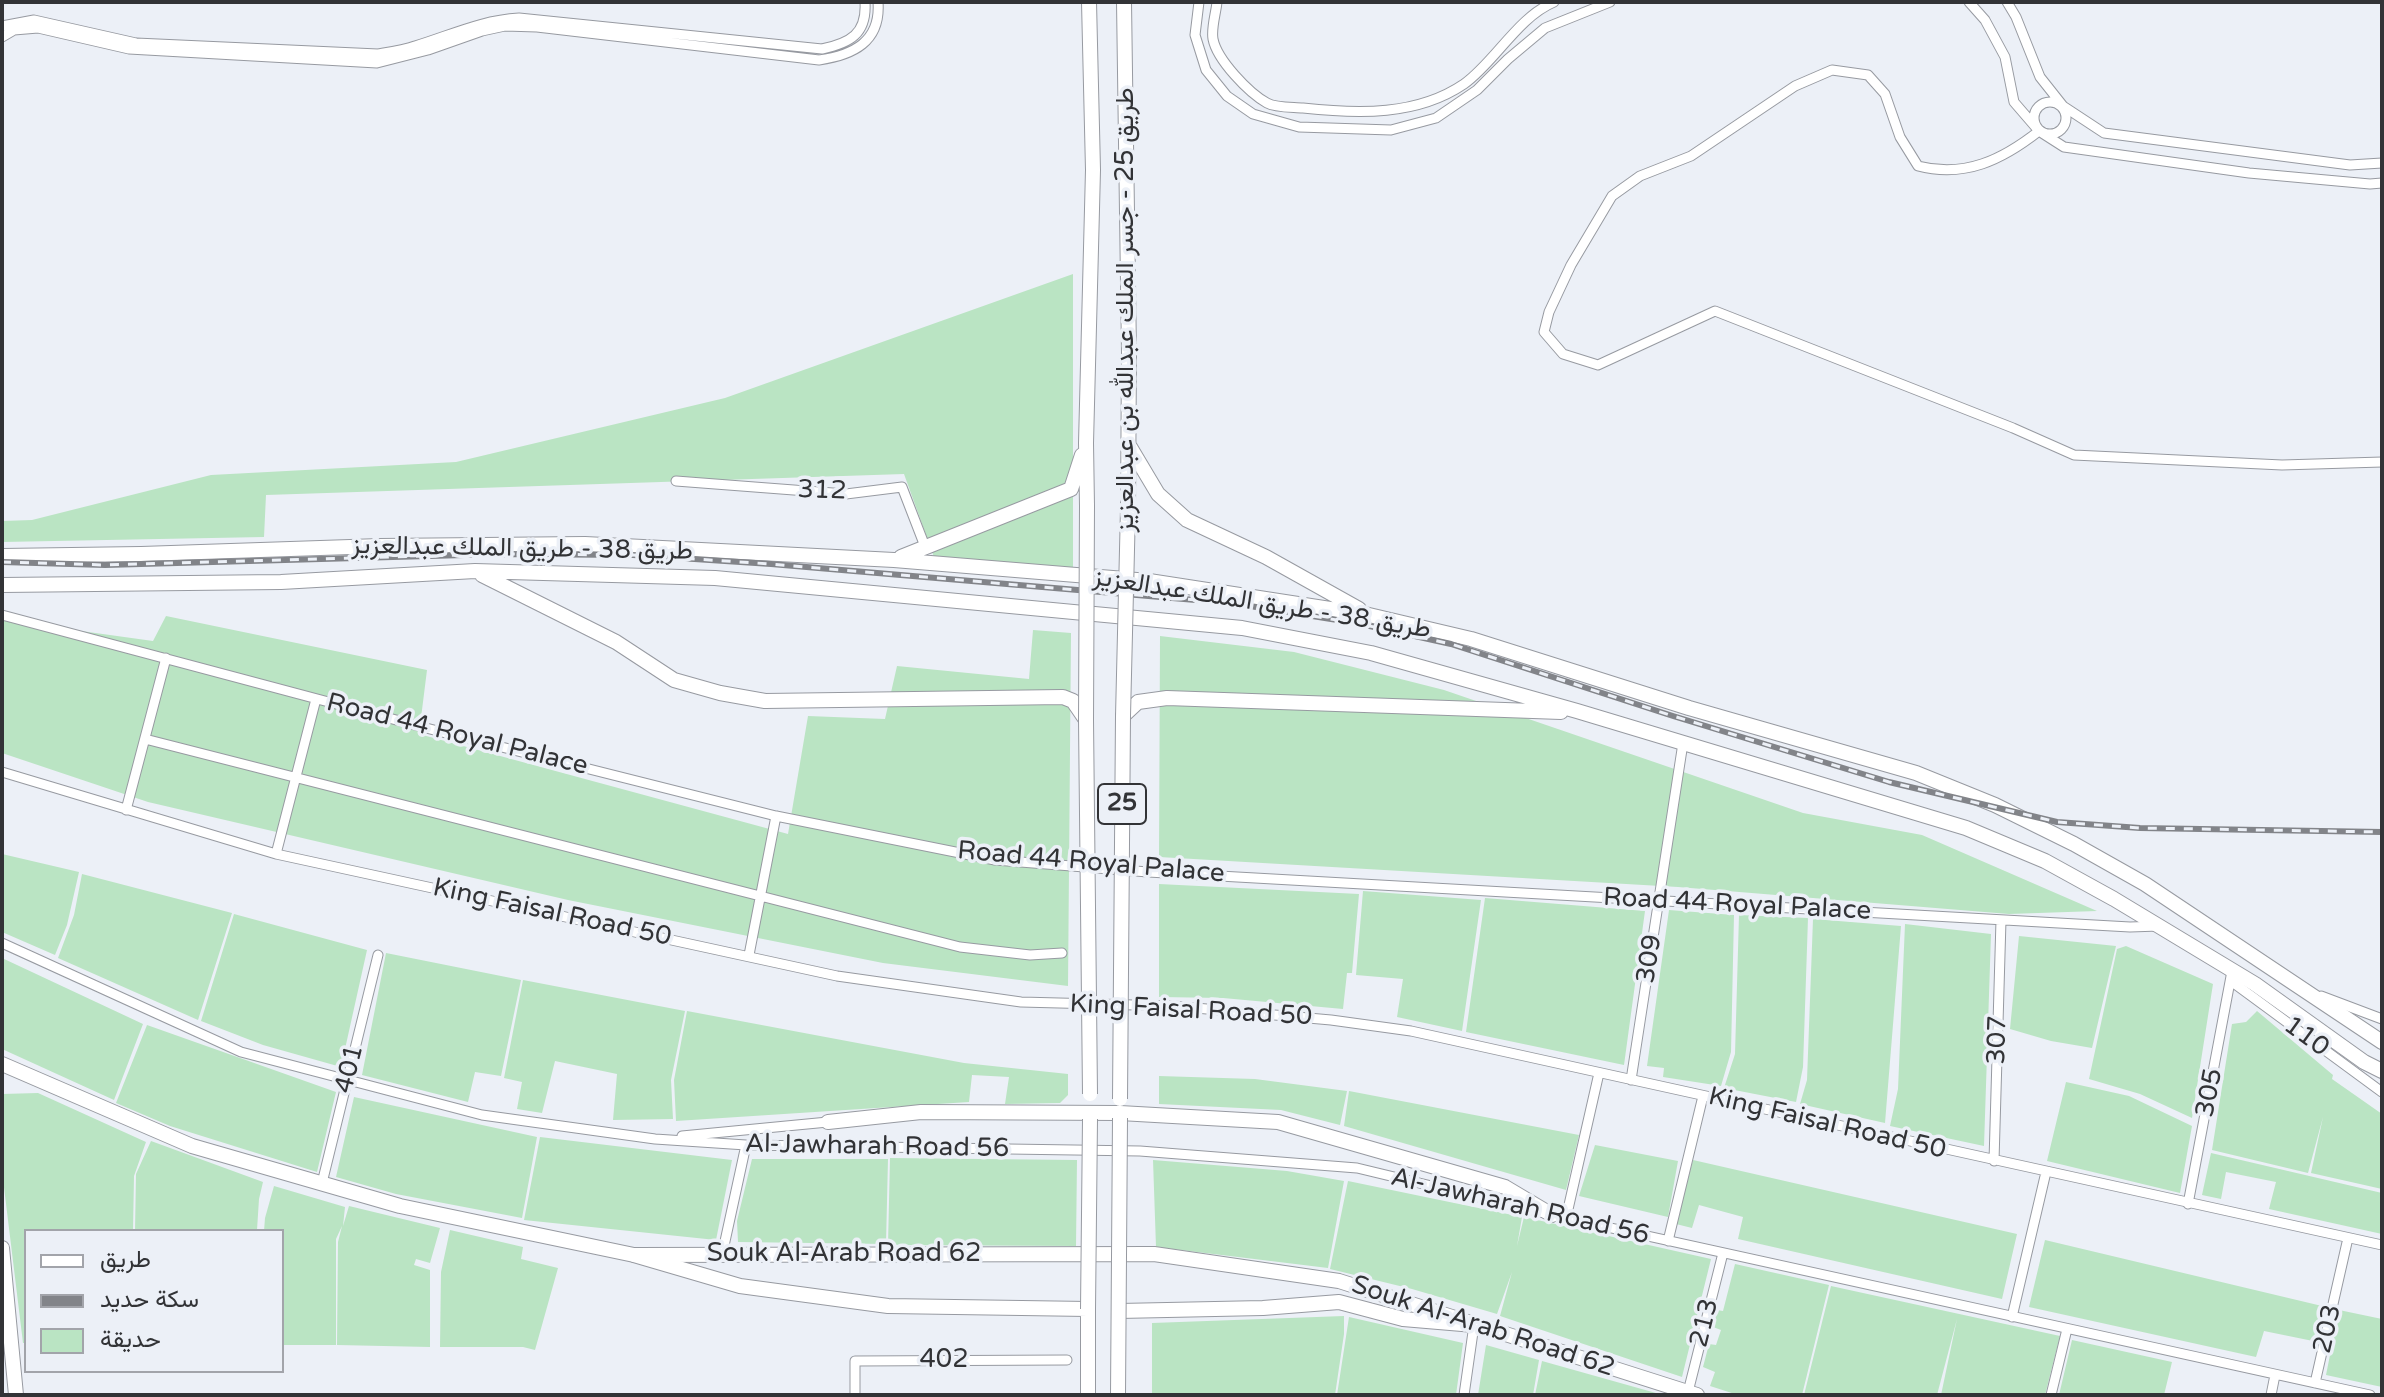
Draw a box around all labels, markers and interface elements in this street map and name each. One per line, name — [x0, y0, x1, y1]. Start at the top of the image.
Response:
street label: طريق 25 - جسر الملك عبدالله بن عبدالعزيز — [1110, 88, 1142, 532]
street label: 312 — [797, 475, 847, 507]
street label: طريق 38 - طريق الملك عبدالعزيز — [351, 530, 693, 568]
street label: طريق 38 - طريق الملك عبدالعزيز — [1091, 562, 1433, 646]
street label: Road 44 Royal Palace — [323, 687, 591, 783]
road number: 25 — [1098, 784, 1146, 824]
street label: Road 44 Royal Palace — [956, 836, 1226, 890]
street label: King Faisal Road 50 — [430, 872, 674, 954]
street label: Road 44 Royal Palace — [1602, 882, 1872, 928]
street label: 309 — [1631, 932, 1669, 986]
street label: King Faisal Road 50 — [1069, 989, 1313, 1033]
street label: 110 — [2277, 1010, 2335, 1064]
street label: 307 — [1982, 1015, 2014, 1065]
street label: 401 — [329, 1041, 371, 1097]
street label: 305 — [2190, 1066, 2230, 1120]
street label: King Faisal Road 50 — [1705, 1081, 1949, 1167]
street label: Al-Jawharah Road 56 — [745, 1129, 1009, 1165]
street label: Al-Jawharah Road 56 — [1388, 1162, 1652, 1252]
legend — [24, 1229, 284, 1373]
street label: Souk Al-Arab Road 62 — [707, 1238, 981, 1270]
text: طريق — [100, 1245, 151, 1274]
street label: Souk Al-Arab Road 62 — [1348, 1270, 1618, 1384]
text: سكة حديد — [100, 1285, 199, 1314]
street label: 213 — [1684, 1295, 1726, 1351]
street label: 203 — [2307, 1302, 2349, 1356]
text: حديقة — [100, 1325, 161, 1354]
street label: 402 — [920, 1344, 968, 1376]

